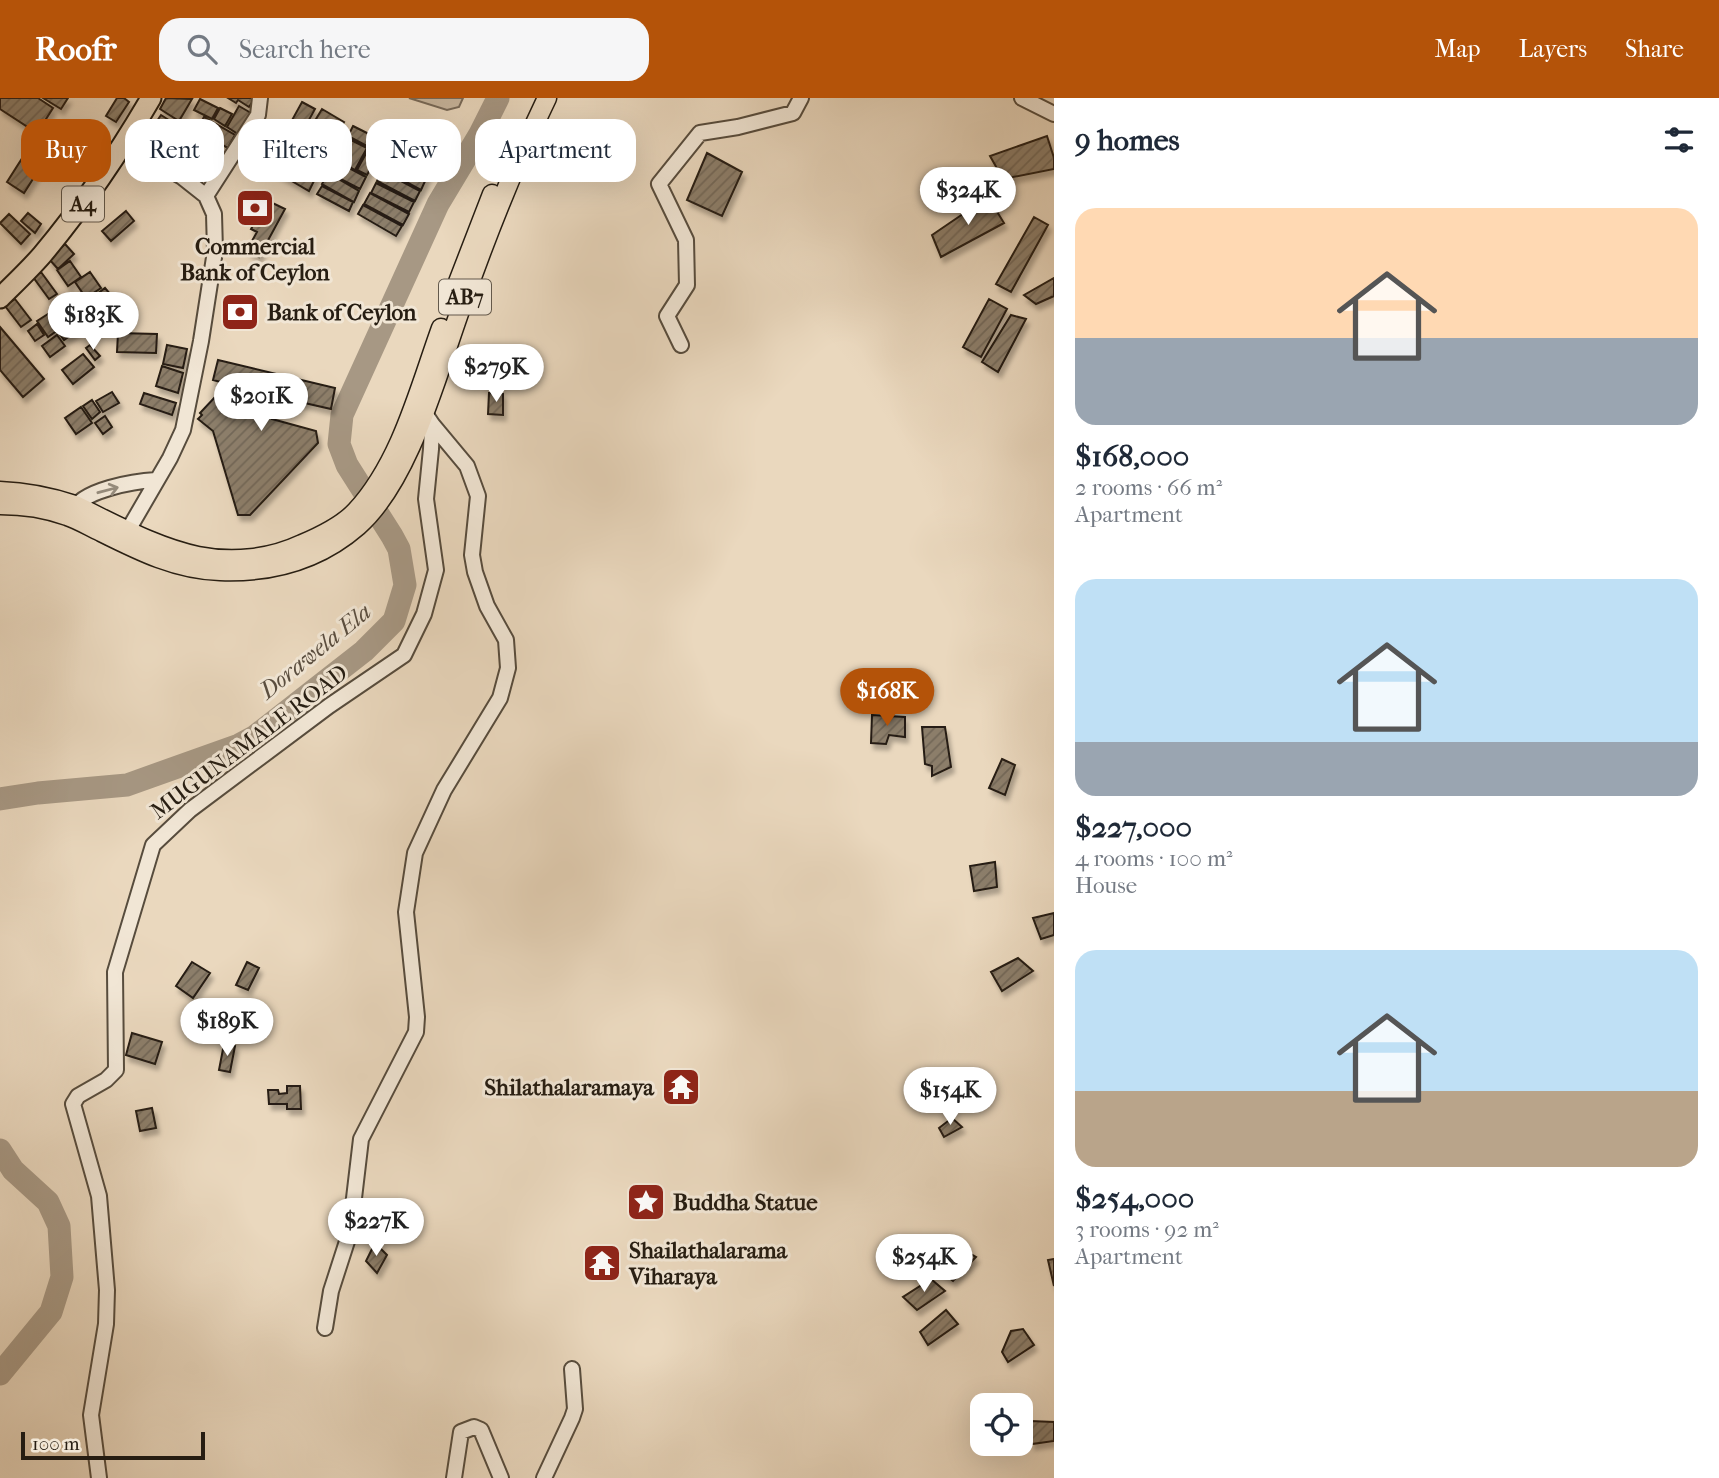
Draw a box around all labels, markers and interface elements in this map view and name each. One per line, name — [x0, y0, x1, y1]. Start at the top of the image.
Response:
search box — [159, 18, 649, 81]
text: Roofr — [35, 30, 117, 69]
icon: search — [183, 30, 221, 68]
text: Search here — [239, 34, 371, 65]
text: Map — [1435, 35, 1481, 63]
text: Layers — [1519, 35, 1587, 63]
text: Share — [1625, 35, 1684, 63]
chip: Buy — [21, 119, 111, 182]
chip: Rent — [125, 119, 224, 182]
chip: Filters — [238, 119, 352, 182]
chip: New — [366, 119, 461, 182]
chip: Apartment — [475, 119, 636, 182]
icon: filters — [1660, 121, 1698, 159]
text: 9 homes — [1075, 123, 1180, 158]
pin: $324K — [919, 167, 1017, 227]
text: $324K — [936, 176, 1000, 203]
road number: A4 — [62, 186, 104, 222]
bank icon: Commercial Bank of Ceylon — [234, 187, 276, 229]
place label: Commercial Bank of Ceylon — [180, 233, 330, 286]
icon: home — [1324, 253, 1450, 379]
road number: AB7 — [439, 280, 491, 314]
bank icon: Bank of Ceylon — [219, 291, 261, 333]
pin: $183K — [44, 292, 142, 352]
place label: Bank of Ceylon — [267, 299, 417, 326]
text: $183K — [64, 301, 122, 328]
pin: $279K — [447, 344, 545, 404]
text: $279K — [464, 353, 528, 380]
pin: $201K — [212, 374, 310, 433]
text: $201K — [230, 382, 292, 409]
text: $168,000 — [1075, 439, 1189, 474]
text: 2 rooms · 66 m² — [1075, 474, 1222, 501]
one-way arrow — [97, 482, 119, 495]
text: Apartment — [1075, 501, 1183, 528]
water label: Dorawela Ela — [252, 597, 376, 706]
icon: home — [1324, 624, 1450, 750]
street label: MUGUNAMALE ROAD — [145, 659, 353, 825]
pin: $168K — [838, 668, 936, 728]
text: $168K — [856, 677, 918, 704]
text: $227,000 — [1075, 810, 1192, 845]
text: 4 rooms · 100 m² — [1075, 845, 1233, 872]
text: House — [1075, 872, 1137, 899]
icon: home — [1324, 995, 1450, 1121]
pin: $189K — [178, 998, 276, 1058]
text: $189K — [196, 1007, 258, 1034]
temple icon: Shilathalaramaya — [660, 1066, 702, 1108]
pin: $154K — [901, 1068, 999, 1127]
place label: Shilathalaramaya — [484, 1074, 655, 1101]
text: $154K — [919, 1076, 981, 1103]
place icon: Buddha Statue — [625, 1181, 667, 1223]
text: $254,000 — [1075, 1181, 1194, 1216]
place label: Buddha Statue — [673, 1189, 818, 1216]
pin: $227K — [327, 1198, 425, 1258]
text: $227K — [344, 1207, 408, 1234]
text: 3 rooms · 92 m² — [1075, 1216, 1219, 1243]
pin: $254K — [875, 1234, 973, 1294]
place label: Shailathalarama Viharaya — [628, 1237, 789, 1290]
temple icon: Shailathalarama Viharaya — [581, 1242, 623, 1284]
text: $254K — [892, 1243, 956, 1270]
text: Apartment — [1075, 1243, 1183, 1270]
map controls — [970, 1393, 1033, 1456]
button: locate — [970, 1393, 1033, 1456]
scale bar — [21, 1429, 205, 1461]
text: 100 m — [32, 1433, 80, 1455]

